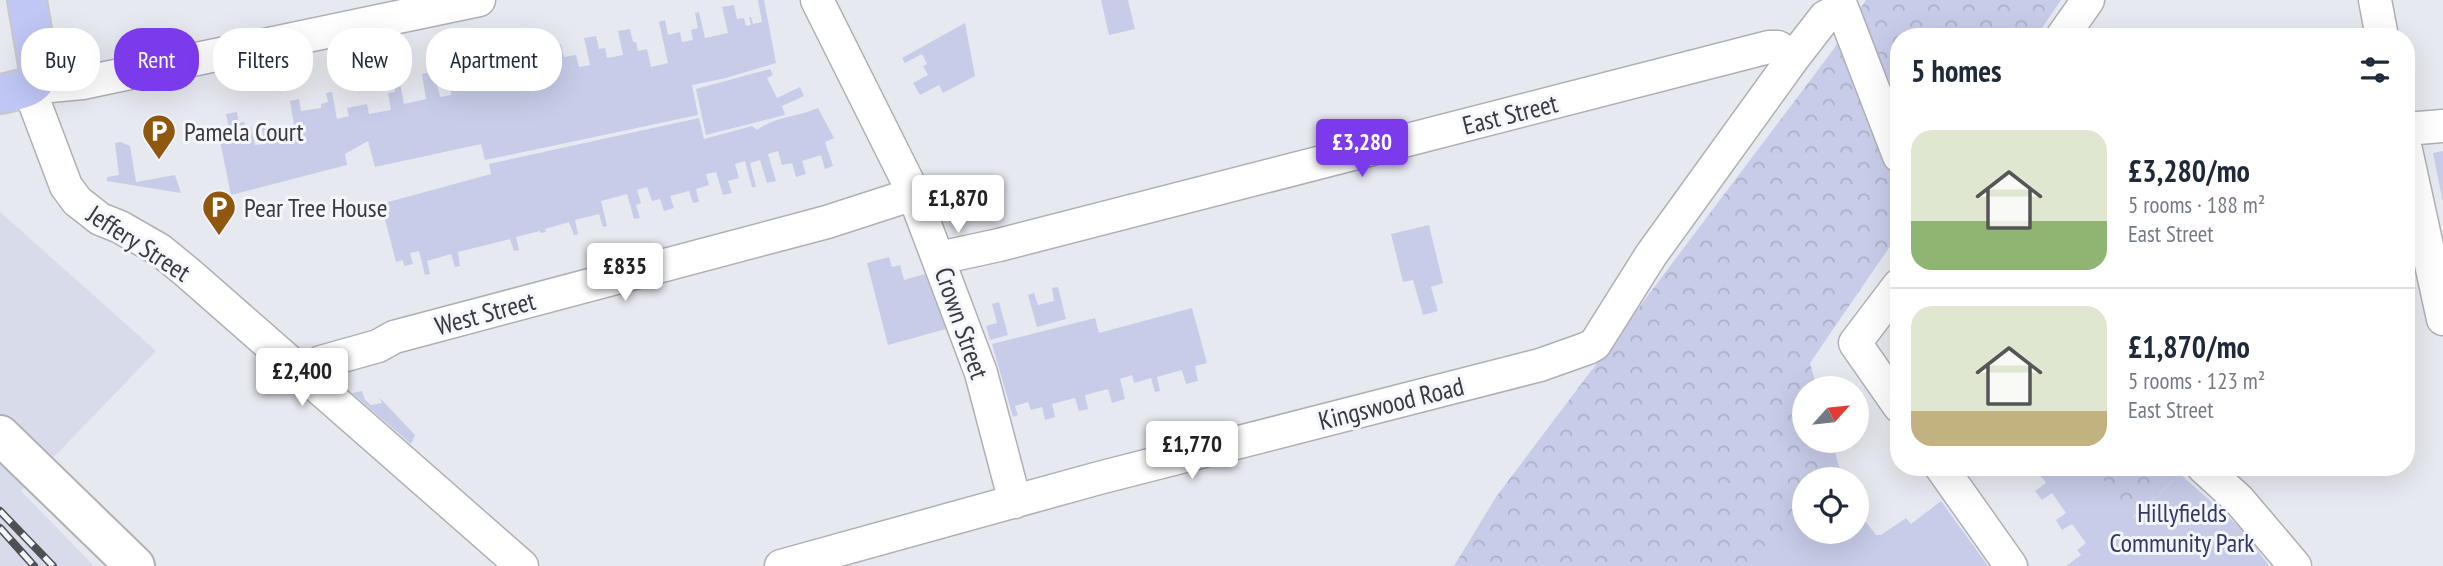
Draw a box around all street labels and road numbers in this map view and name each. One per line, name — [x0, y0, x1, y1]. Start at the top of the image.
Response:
street label: East Street — [1459, 86, 1561, 142]
street label: Jeffery Street — [80, 197, 197, 289]
street label: Crown Street — [928, 263, 996, 383]
street label: West Street — [431, 284, 539, 342]
street label: Kingswood Road — [1315, 369, 1467, 437]

